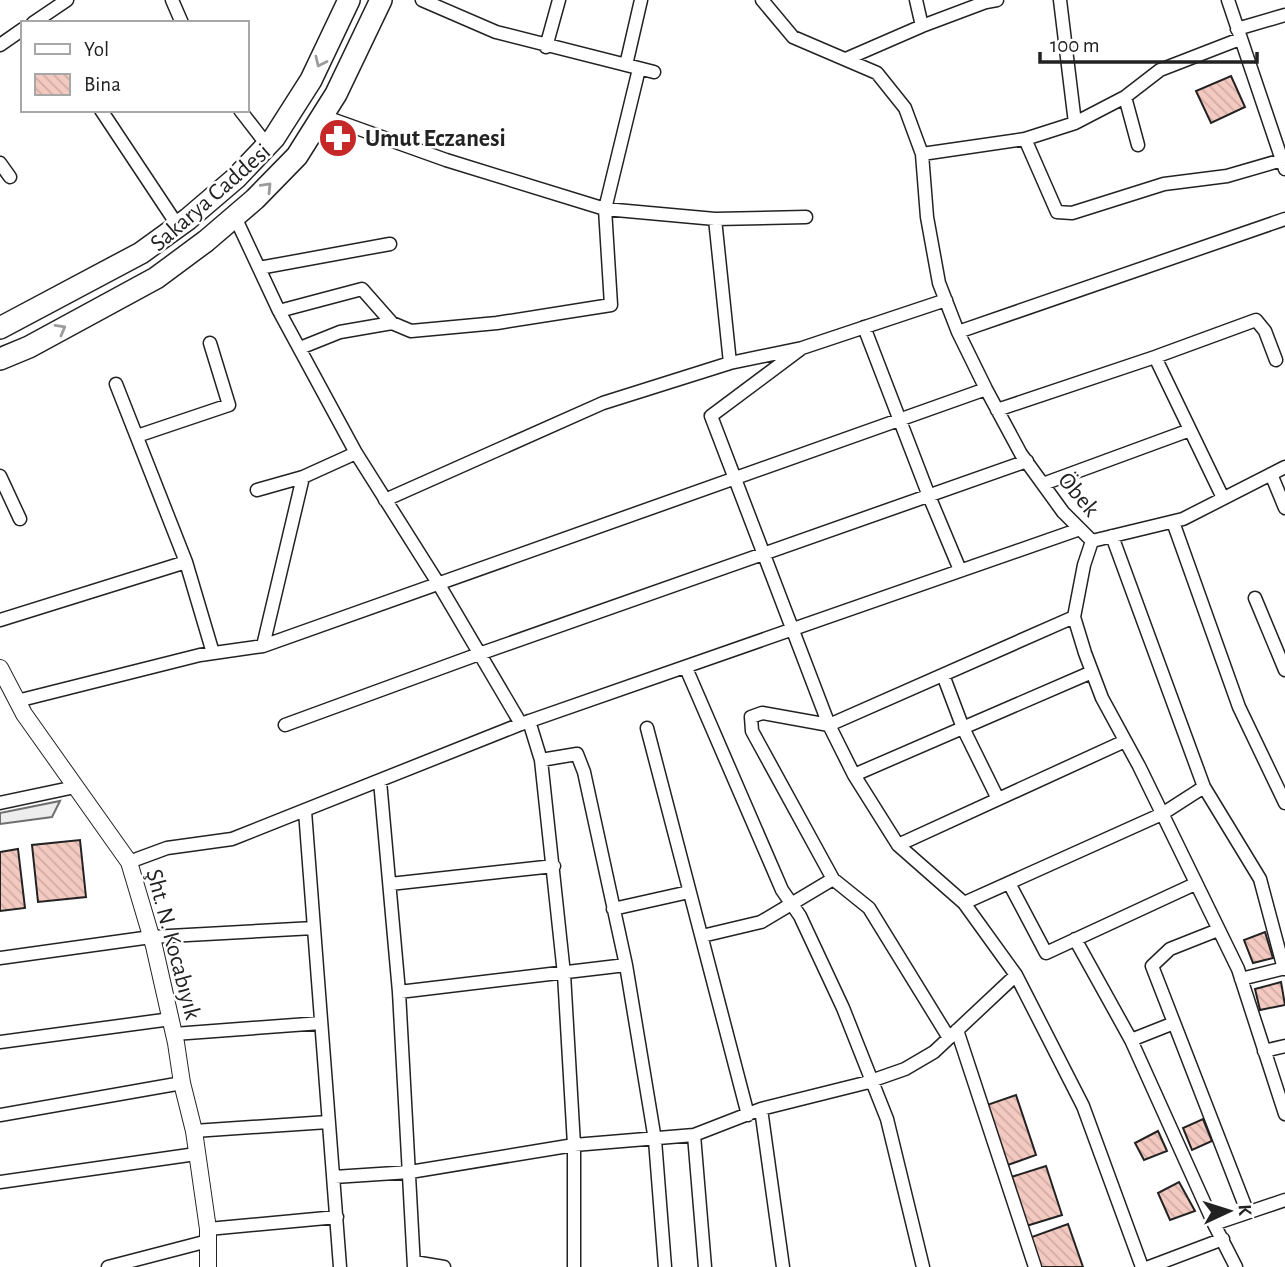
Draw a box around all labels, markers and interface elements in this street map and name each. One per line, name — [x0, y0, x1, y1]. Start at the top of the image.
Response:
legend — [21, 21, 248, 112]
scale bar — [1040, 21, 1257, 65]
text: 100 m — [1050, 35, 1100, 56]
text: Yol — [84, 39, 109, 60]
one-way arrow — [314, 55, 328, 67]
text: Bina — [84, 74, 121, 95]
pharmacy icon: Umut Eczanesi — [317, 117, 359, 159]
place label: Umut Eczanesi — [365, 127, 506, 151]
street label: Sakarya Caddesi — [146, 139, 275, 256]
one-way arrow — [259, 182, 272, 195]
one-way arrow — [54, 324, 67, 338]
street label: Öbek — [1053, 467, 1104, 521]
street label: Şht. N. Kocabıyık — [141, 866, 205, 1022]
north arrow — [1194, 1176, 1264, 1246]
text: K — [1235, 1204, 1254, 1217]

